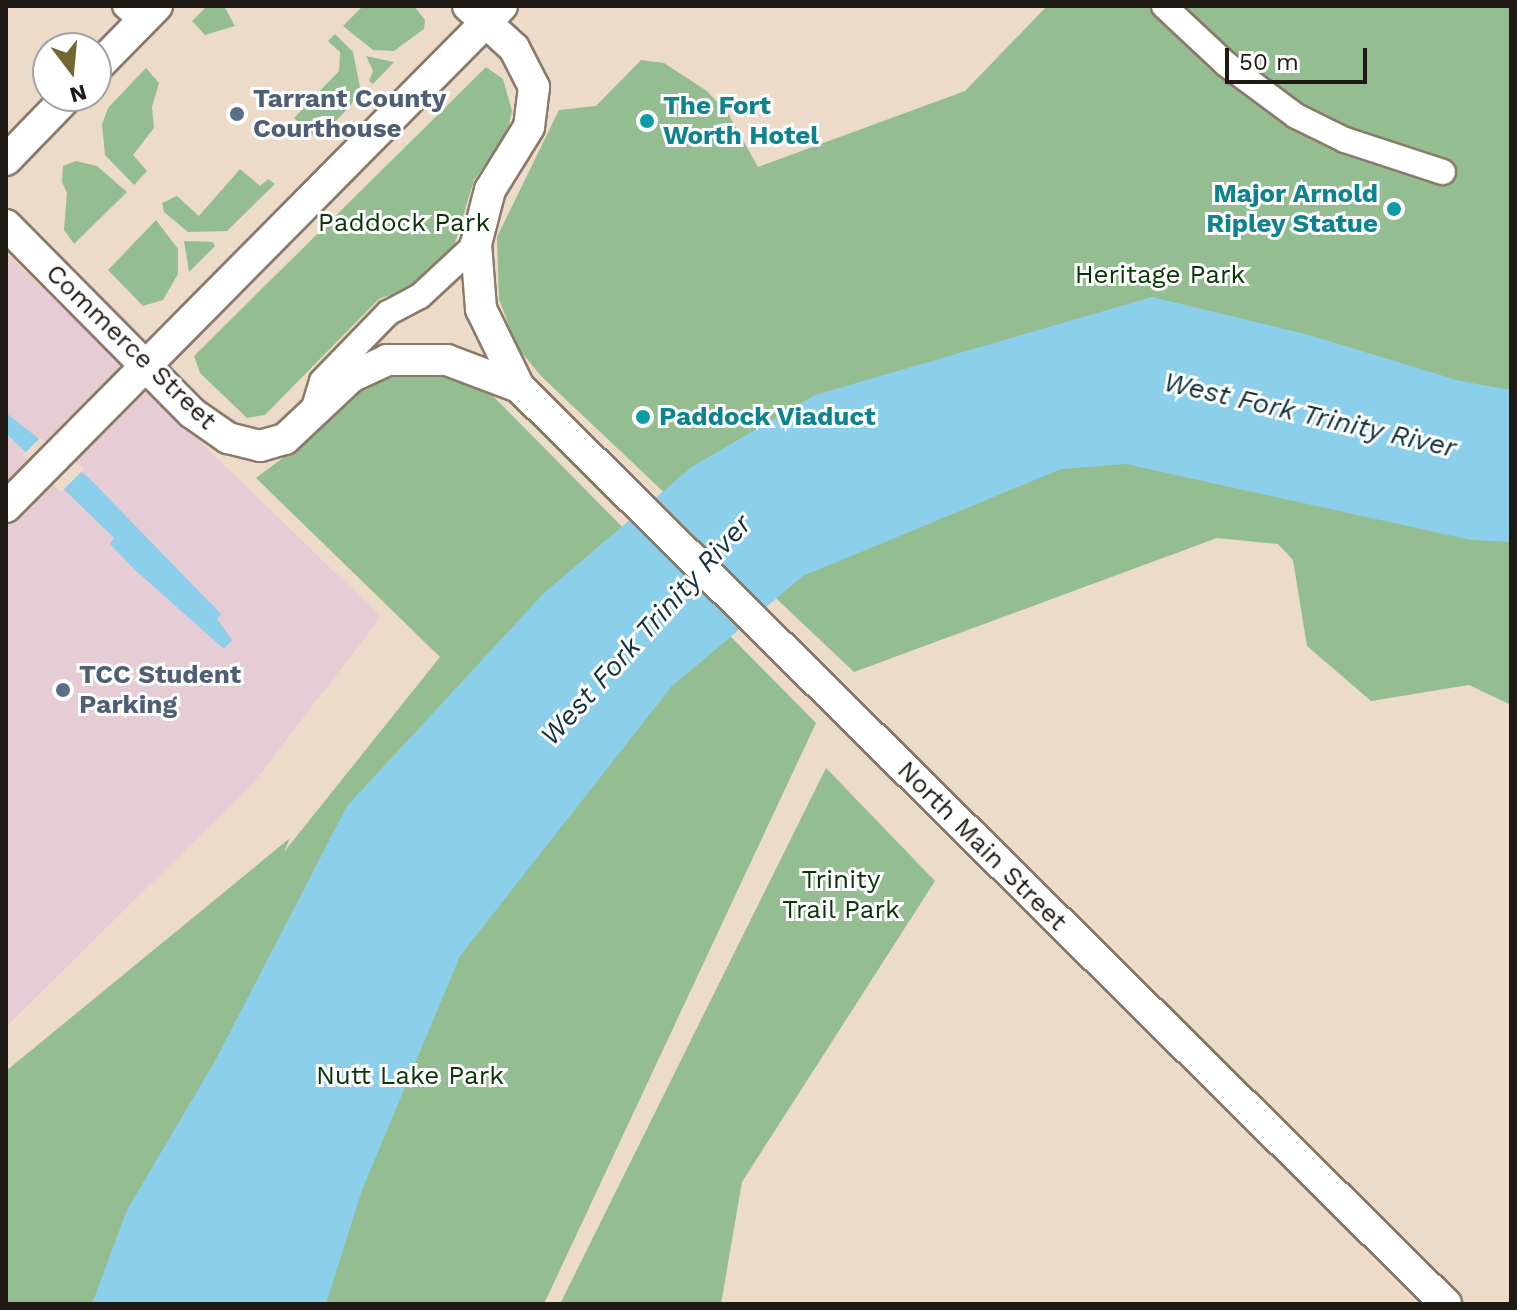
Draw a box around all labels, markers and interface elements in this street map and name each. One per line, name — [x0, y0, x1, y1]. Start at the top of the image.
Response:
north arrow — [32, 32, 112, 112]
scale bar — [1229, 32, 1371, 82]
text: 50 m — [1239, 48, 1299, 76]
text: N — [67, 79, 89, 108]
place label: Tarrant County Courthouse — [253, 83, 446, 144]
place label: The Fort Worth Hotel — [663, 90, 819, 152]
marker: Tarrant County Courthouse — [228, 105, 246, 123]
marker: The Fort Worth Hotel — [638, 112, 656, 130]
place label: Major Arnold Ripley Statue — [1206, 178, 1378, 240]
marker: Major Arnold Ripley Statue — [1385, 200, 1403, 218]
park label: Paddock Park — [318, 207, 490, 239]
street label: Commerce Street — [39, 258, 223, 436]
park label: Heritage Park — [1075, 259, 1245, 291]
water label: West Fork Trinity River — [1159, 365, 1461, 465]
place label: Paddock Viaduct — [659, 401, 877, 433]
marker: Paddock Viaduct — [634, 408, 652, 426]
water label: West Fork Trinity River — [533, 507, 759, 753]
place label: TCC Student Parking — [79, 659, 241, 720]
marker: TCC Student Parking — [54, 681, 72, 699]
street label: North Main Street — [891, 755, 1073, 937]
park label: Trinity Trail Park — [782, 864, 900, 926]
park label: Nutt Lake Park — [316, 1060, 504, 1092]

